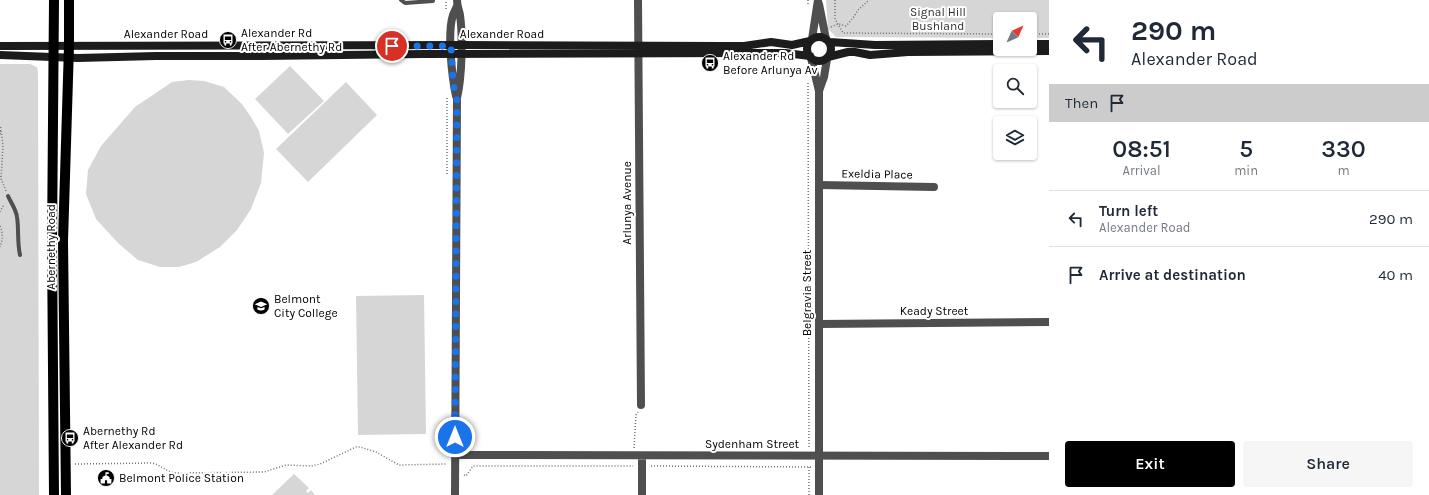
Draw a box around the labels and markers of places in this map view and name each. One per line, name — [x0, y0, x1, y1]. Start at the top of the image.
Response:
place label: Alexander Rd After Abernethy Rd — [241, 26, 342, 54]
pin — [375, 29, 409, 63]
bus stop icon: Alexander Rd After Abernethy Rd — [218, 30, 238, 50]
place label: Alexander Rd Before Arlunya Av — [723, 49, 817, 77]
bus stop icon: Alexander Rd Before Arlunya Av — [700, 53, 720, 73]
place label: Belmont City College — [274, 292, 338, 320]
school or university icon: Belmont City College — [251, 296, 271, 316]
place label: Abernethy Rd After Alexander Rd — [83, 424, 183, 452]
bus stop icon: Abernethy Rd After Alexander Rd — [60, 428, 80, 448]
public building icon: Belmont Police Station — [96, 468, 116, 488]
place label: Belmont Police Station — [119, 471, 244, 485]

